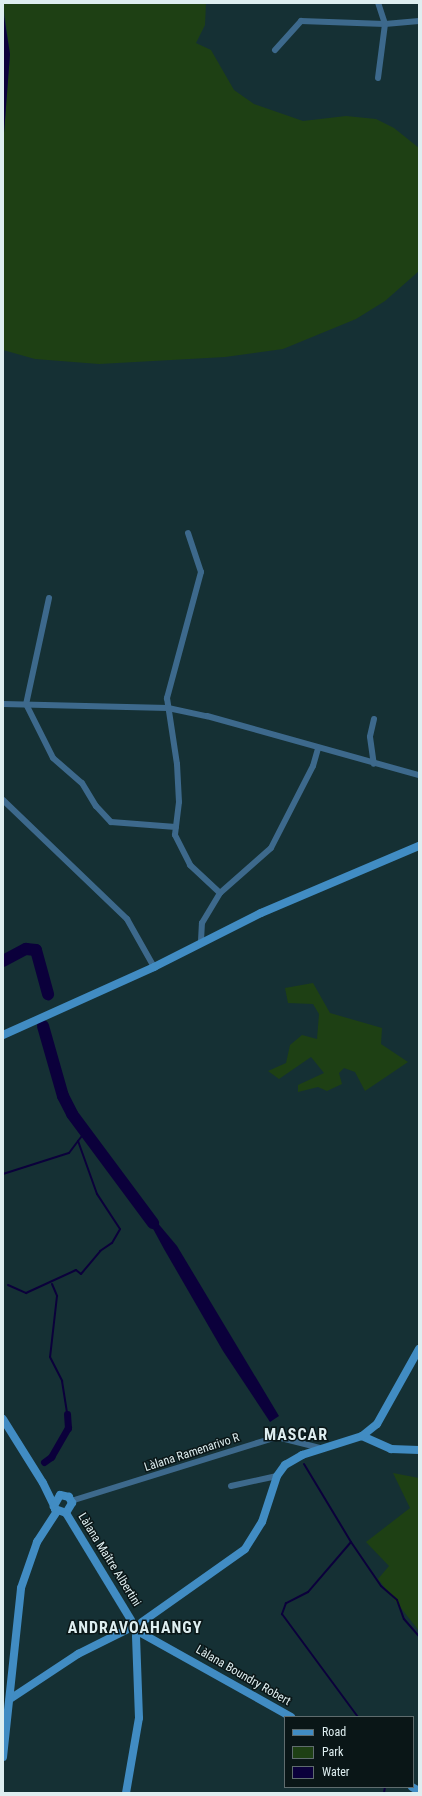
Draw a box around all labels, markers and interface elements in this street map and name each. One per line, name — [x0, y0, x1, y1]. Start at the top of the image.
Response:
district label: MASCAR — [264, 1425, 328, 1445]
street label: Làlana Ramenarivo R — [143, 1431, 241, 1475]
street label: Làlana Maître Albertini — [74, 1511, 144, 1609]
district label: ANDRAVOAHANGY — [68, 1618, 202, 1638]
street label: Làlana Boundry Robert — [193, 1643, 293, 1709]
legend — [284, 1716, 414, 1788]
text: Road — [322, 1725, 346, 1739]
text: Park — [322, 1745, 343, 1759]
text: Water — [322, 1765, 350, 1779]

